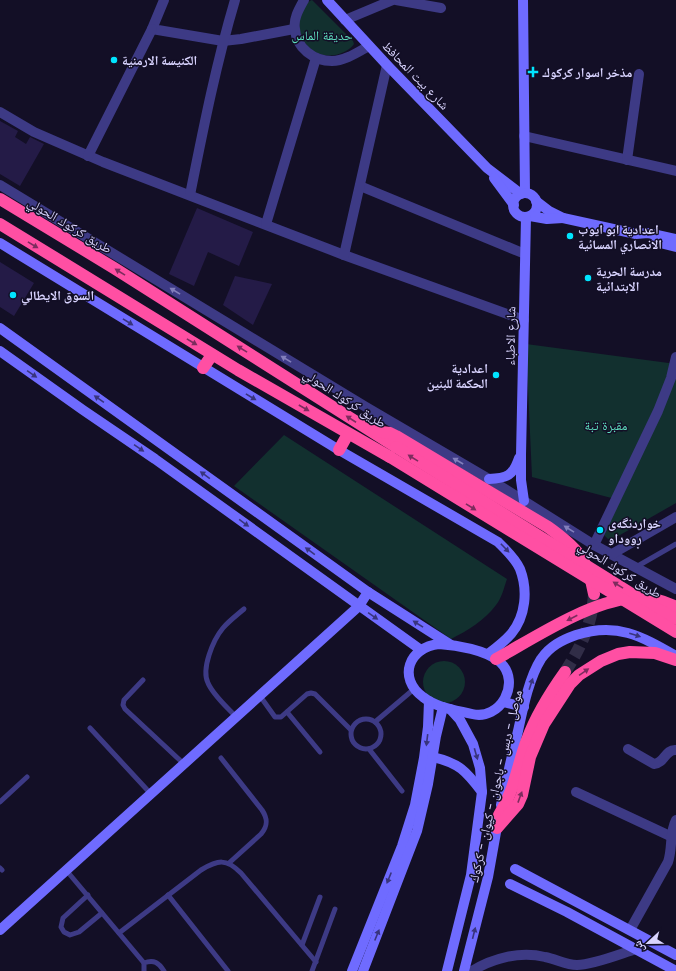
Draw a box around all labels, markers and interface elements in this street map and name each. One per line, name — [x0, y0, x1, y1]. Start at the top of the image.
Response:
park label: حديقة الماس — [292, 26, 352, 45]
street label: شارع بيت المحافظ — [378, 37, 453, 114]
place label: الكنيسة الارمنية — [122, 51, 197, 70]
marker: الكنيسة الارمنية — [109, 55, 119, 65]
place label: مذخر اسوار كركوك — [542, 63, 632, 82]
marker: مذخر اسوار كركوك — [527, 66, 539, 78]
street label: طريق كركوك الحولي — [23, 193, 115, 259]
place label: اعدادية ابو ايوب الانصاري المسائية — [578, 220, 662, 255]
marker: اعدادية ابو ايوب الانصاري المسائية — [565, 231, 575, 241]
one-way arrow — [28, 241, 38, 249]
place label: مدرسة الحرية الابتدائية — [596, 262, 662, 296]
one-way arrow — [114, 268, 126, 275]
marker: مدرسة الحرية الابتدائية — [583, 273, 593, 283]
place label: السوق الايطالي — [21, 286, 94, 306]
one-way arrow — [169, 288, 181, 295]
marker: السوق الايطالي — [8, 290, 18, 300]
street label: شارع الاطباء — [500, 306, 521, 366]
one-way arrow — [123, 319, 134, 326]
one-way arrow — [186, 339, 198, 346]
one-way arrow — [236, 345, 248, 352]
one-way arrow — [280, 355, 292, 362]
place label: اعدادية الحكمة للبنين — [427, 359, 488, 393]
street label: طريق كركوك الحولي — [299, 365, 390, 433]
one-way arrow — [26, 370, 37, 378]
marker: اعدادية الحكمة للبنين — [491, 370, 501, 380]
one-way arrow — [245, 394, 257, 401]
one-way arrow — [94, 395, 105, 403]
one-way arrow — [298, 405, 310, 412]
one-way arrow — [346, 415, 356, 423]
park label: مقبرة تبة — [585, 416, 628, 435]
one-way arrow — [133, 444, 144, 452]
one-way arrow — [407, 454, 419, 461]
one-way arrow — [452, 457, 464, 464]
one-way arrow — [200, 471, 210, 479]
one-way arrow — [466, 503, 476, 511]
place label: خواردنگەی ڕووداو — [608, 514, 661, 549]
one-way arrow — [239, 519, 250, 527]
one-way arrow — [564, 525, 574, 533]
marker: خواردنگەی ڕووداو — [595, 525, 605, 535]
street label: طريق كركوك الحولي — [574, 536, 665, 604]
one-way arrow — [500, 543, 509, 553]
one-way arrow — [305, 547, 316, 555]
one-way arrow — [613, 581, 623, 589]
one-way arrow — [367, 612, 378, 620]
one-way arrow — [566, 615, 578, 621]
one-way arrow — [413, 620, 423, 628]
one-way arrow — [629, 632, 641, 638]
one-way arrow — [579, 668, 589, 676]
one-way arrow — [528, 678, 534, 690]
street label: موصل - دبس - باجوان - كيوان - كركوك — [464, 688, 527, 884]
one-way arrow — [423, 734, 430, 746]
one-way arrow — [473, 748, 479, 760]
one-way arrow — [517, 791, 523, 803]
one-way arrow — [385, 873, 391, 885]
north arrow — [628, 923, 668, 963]
one-way arrow — [471, 927, 477, 939]
one-way arrow — [374, 928, 380, 940]
text: ش — [629, 938, 648, 955]

